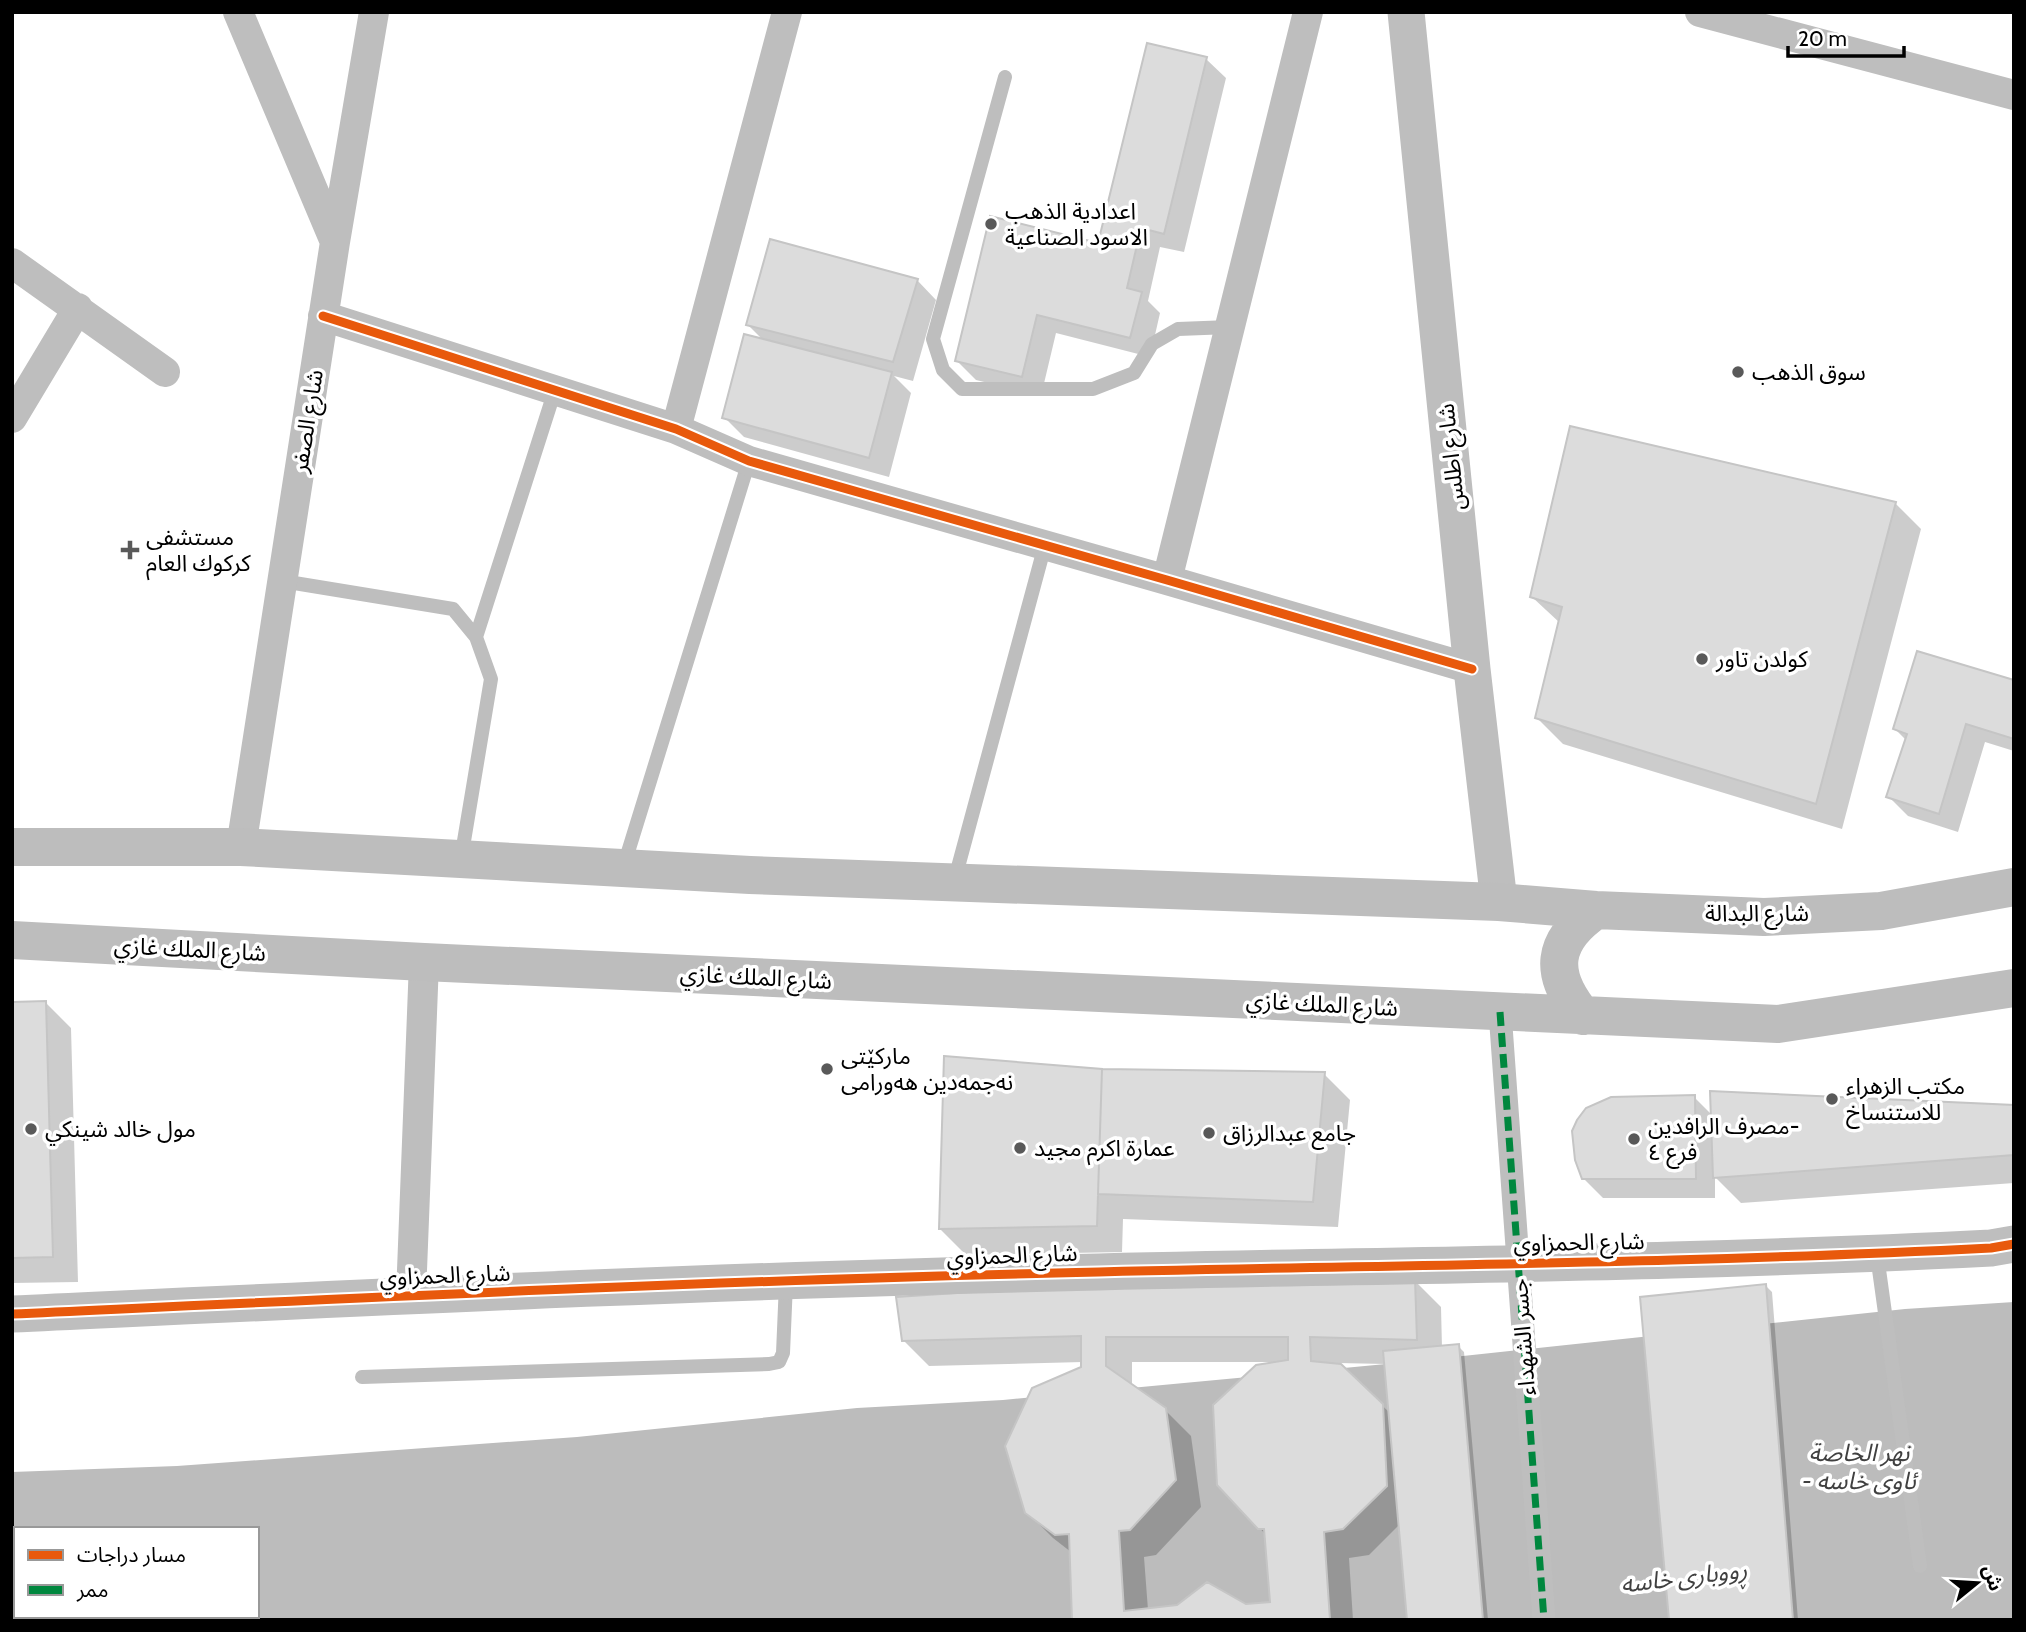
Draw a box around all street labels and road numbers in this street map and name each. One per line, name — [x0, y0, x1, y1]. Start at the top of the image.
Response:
street label: شارع الصفر — [285, 368, 332, 476]
street label: شارع اطلس — [1431, 402, 1474, 512]
street label: شارع البدالة — [1705, 899, 1809, 930]
street label: شارع الملك غازي — [113, 931, 267, 970]
street label: شارع الملك غازي — [679, 959, 833, 998]
street label: شارع الملك غازي — [1245, 986, 1399, 1025]
street label: شارع الحمزاوي — [1513, 1227, 1645, 1260]
street label: شارع الحمزاوي — [946, 1239, 1078, 1275]
street label: شارع الحمزاوي — [379, 1259, 511, 1295]
street label: جسر الشهداء — [1505, 1278, 1541, 1396]

